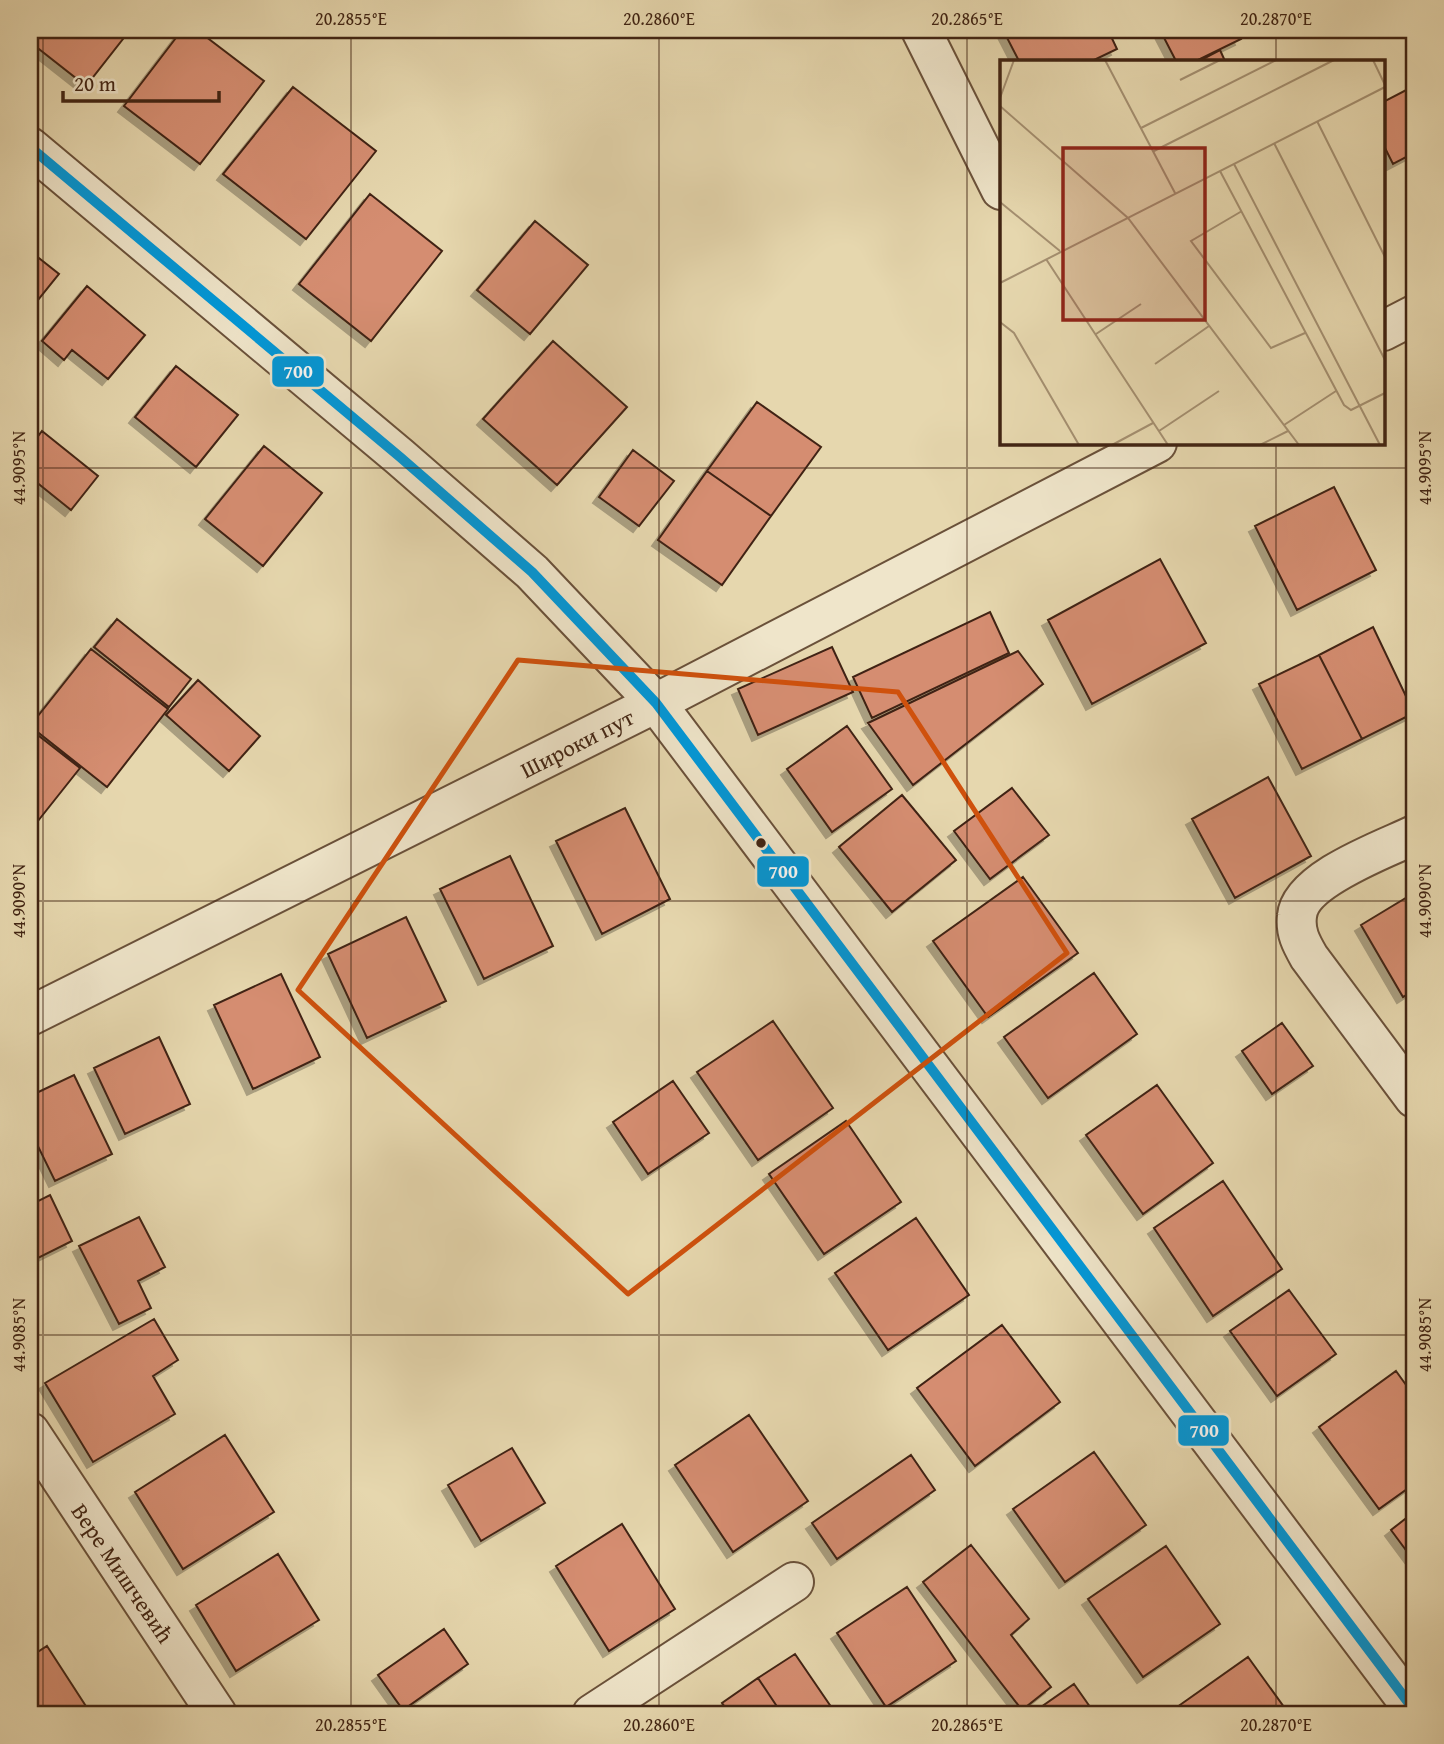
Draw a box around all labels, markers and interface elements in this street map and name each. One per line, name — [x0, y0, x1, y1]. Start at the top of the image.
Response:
text: 20.2855°E — [315, 5, 387, 32]
text: 20.2860°E — [623, 5, 695, 32]
text: 20.2865°E — [931, 5, 1003, 32]
text: 20.2870°E — [1240, 5, 1312, 32]
scale bar — [63, 60, 219, 104]
inset map — [1000, 60, 1384, 444]
text: 20 m — [74, 68, 116, 99]
line badge: 700 — [271, 355, 325, 388]
text: 700 — [283, 357, 313, 385]
text: 44.9095°N — [5, 430, 32, 505]
text: 44.9095°N — [1411, 430, 1438, 505]
street label: Широки пут — [514, 700, 640, 786]
unlabelled marker — [754, 836, 768, 850]
line badge: 700 — [756, 855, 810, 888]
text: 700 — [768, 857, 798, 885]
text: 44.9090°N — [5, 863, 32, 938]
text: 44.9090°N — [1411, 863, 1438, 938]
text: 44.9085°N — [5, 1297, 32, 1372]
text: 44.9085°N — [1411, 1297, 1438, 1372]
line badge: 700 — [1177, 1414, 1230, 1447]
text: 700 — [1189, 1416, 1219, 1444]
street label: Вере Мишчевић — [64, 1497, 182, 1650]
text: 20.2855°E — [315, 1711, 387, 1738]
text: 20.2860°E — [623, 1711, 695, 1738]
text: 20.2865°E — [931, 1711, 1003, 1738]
text: 20.2870°E — [1240, 1711, 1312, 1738]

